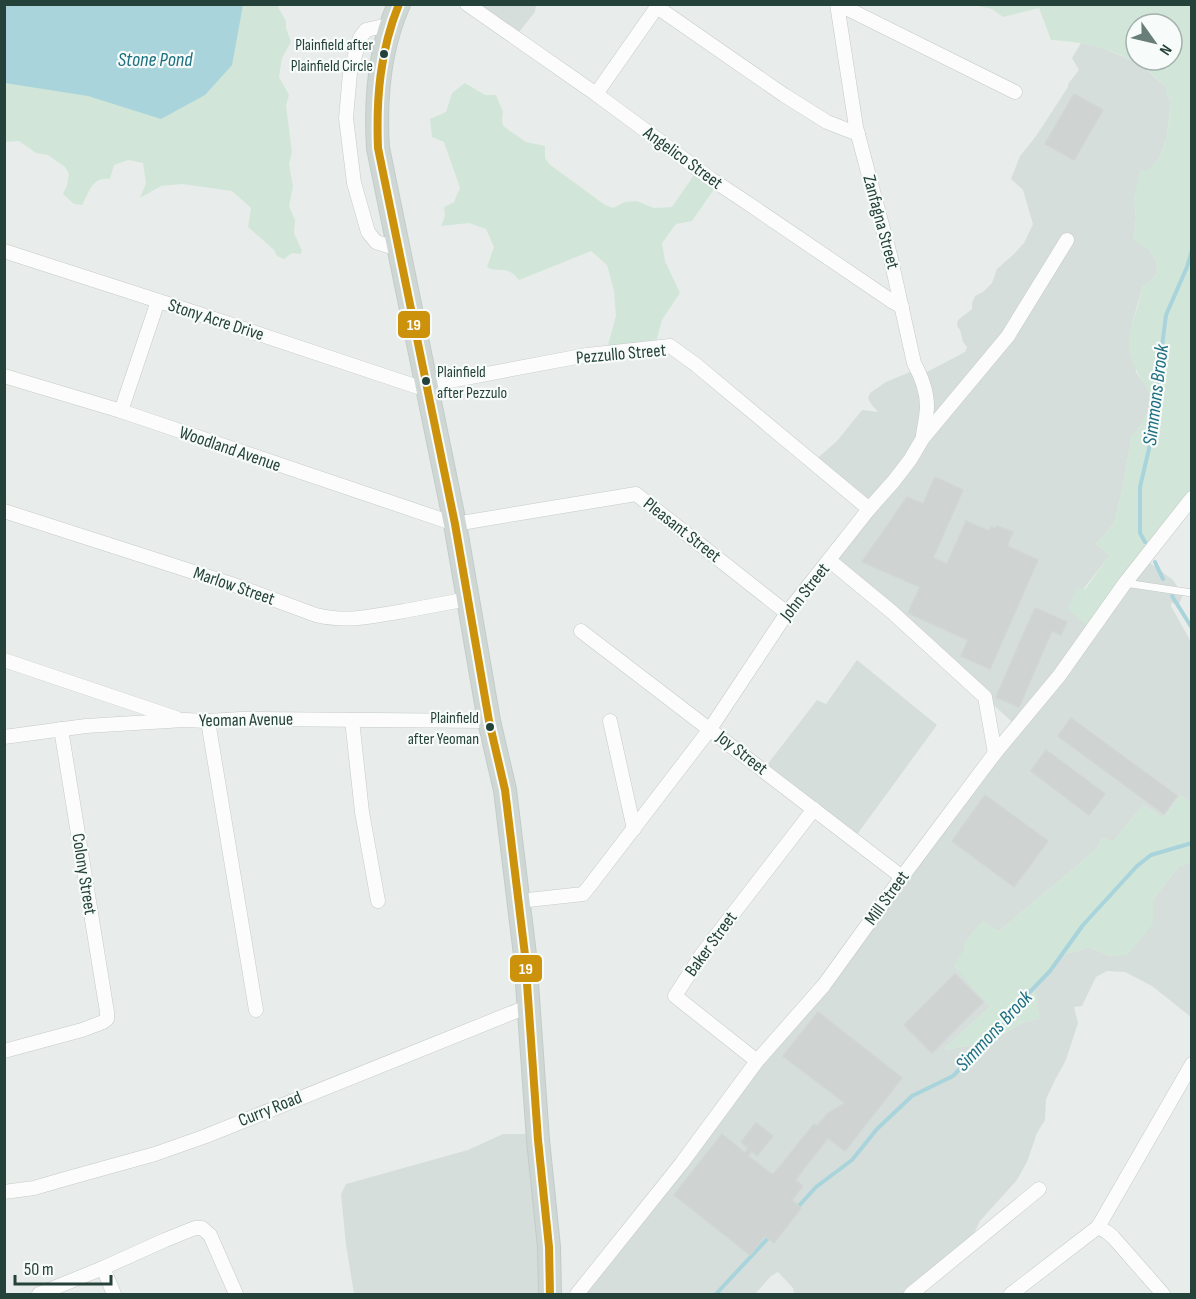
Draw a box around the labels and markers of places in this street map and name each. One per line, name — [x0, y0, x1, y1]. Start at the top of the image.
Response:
place label: Plainfield after Plainfield Circle — [291, 36, 373, 76]
marker: Plainfield after Plainfield Circle — [378, 48, 390, 60]
place label: Plainfield after Pezzulo — [437, 363, 507, 403]
marker: Plainfield after Pezzulo — [420, 375, 432, 387]
place label: Plainfield after Yeoman — [408, 709, 479, 749]
marker: Plainfield after Yeoman — [484, 721, 496, 733]

